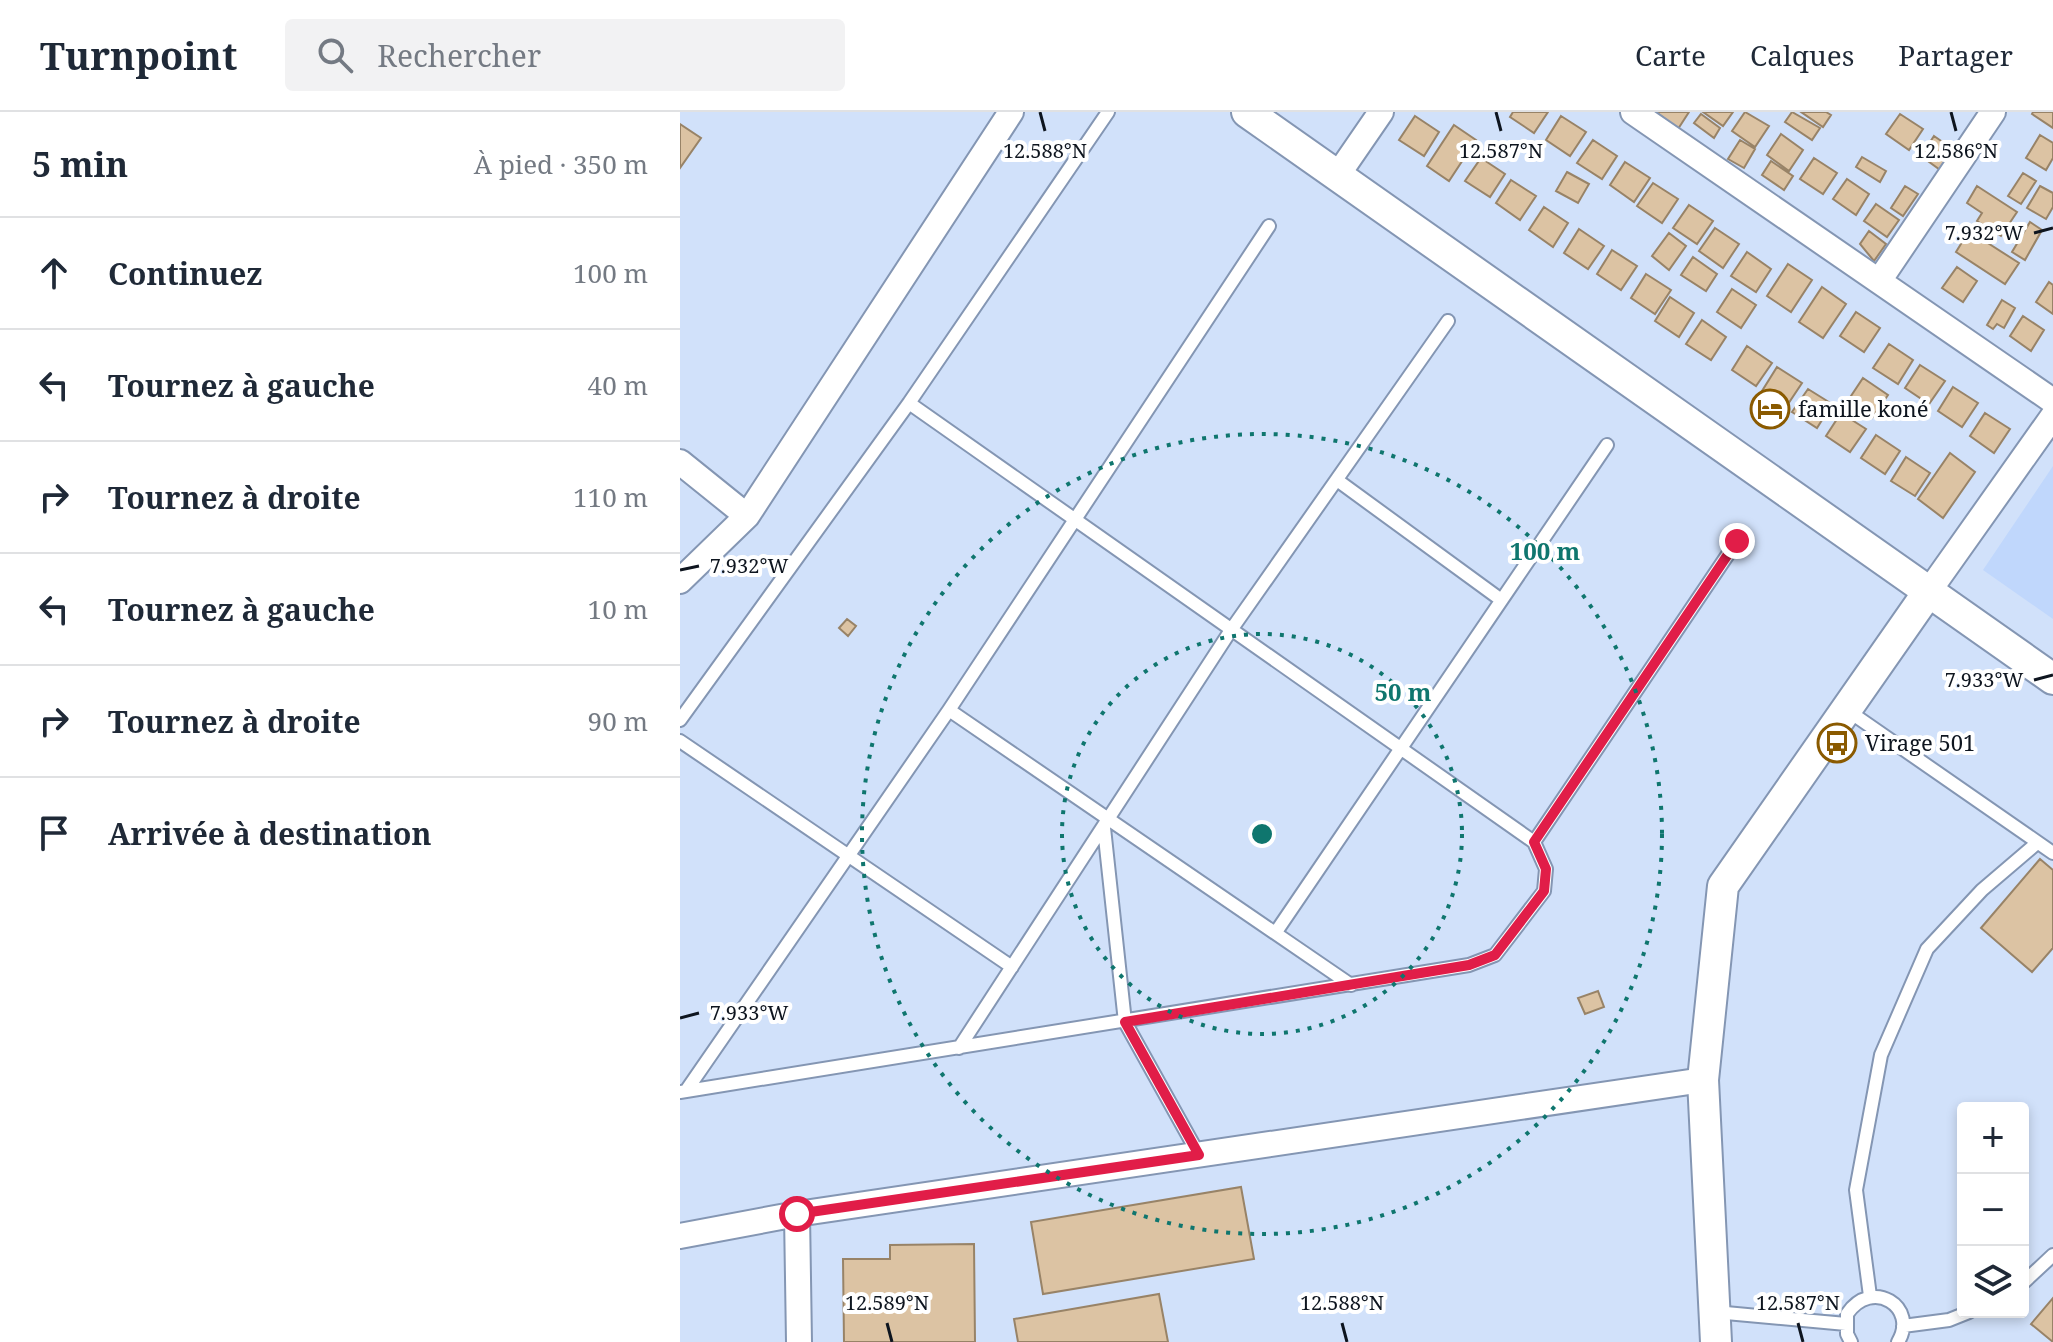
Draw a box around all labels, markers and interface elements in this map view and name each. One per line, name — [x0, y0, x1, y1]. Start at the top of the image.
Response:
search box — [285, 19, 845, 91]
text: Turnpoint — [40, 29, 237, 81]
icon: search — [313, 33, 357, 77]
text: Rechercher — [377, 35, 541, 76]
text: Carte — [1635, 36, 1706, 74]
text: Calques — [1750, 36, 1854, 74]
text: Partager — [1898, 36, 2013, 74]
text: 12.588°N — [1003, 137, 1087, 164]
text: 12.587°N — [1459, 137, 1543, 164]
text: 12.586°N — [1914, 137, 1998, 164]
text: 5 min — [32, 141, 128, 187]
text: À pied · 350 m — [474, 146, 648, 182]
text: 7.932°W — [1945, 219, 2023, 246]
icon: ahead — [32, 251, 76, 295]
text: Continuez — [108, 253, 262, 294]
text: 100 m — [573, 255, 648, 291]
icon: left — [32, 363, 76, 407]
text: Tournez à gauche — [108, 365, 375, 406]
text: 40 m — [588, 367, 648, 403]
hotel icon: famille koné — [1749, 388, 1791, 430]
place label: famille koné — [1798, 393, 1929, 423]
icon: right — [32, 475, 76, 519]
text: Tournez à droite — [108, 477, 361, 518]
text: 110 m — [573, 479, 648, 515]
route end — [1719, 523, 1755, 559]
text: 100 m — [1510, 534, 1581, 567]
text: 7.932°W — [710, 552, 788, 579]
icon: left — [32, 587, 76, 631]
text: Tournez à gauche — [108, 589, 375, 630]
text: 10 m — [588, 591, 648, 627]
text: 7.933°W — [1945, 666, 2023, 693]
text: 50 m — [1374, 675, 1432, 708]
icon: right — [32, 699, 76, 743]
text: Tournez à droite — [108, 701, 361, 742]
text: 90 m — [588, 703, 648, 739]
bus stop icon: Virage 501 — [1816, 722, 1858, 764]
place label: Virage 501 — [1865, 727, 1975, 757]
icon: arrive — [32, 811, 76, 855]
text: Arrivée à destination — [108, 813, 432, 854]
centre of rings — [1248, 820, 1276, 848]
text: 7.933°W — [710, 999, 788, 1026]
map controls — [1957, 1102, 2029, 1318]
button: + — [1957, 1102, 2029, 1174]
button: − — [1957, 1174, 2029, 1246]
route start — [779, 1196, 815, 1232]
button: layers — [1957, 1246, 2029, 1318]
text: 12.589°N — [845, 1289, 929, 1316]
text: 12.588°N — [1300, 1289, 1384, 1316]
text: 12.587°N — [1756, 1289, 1840, 1316]

